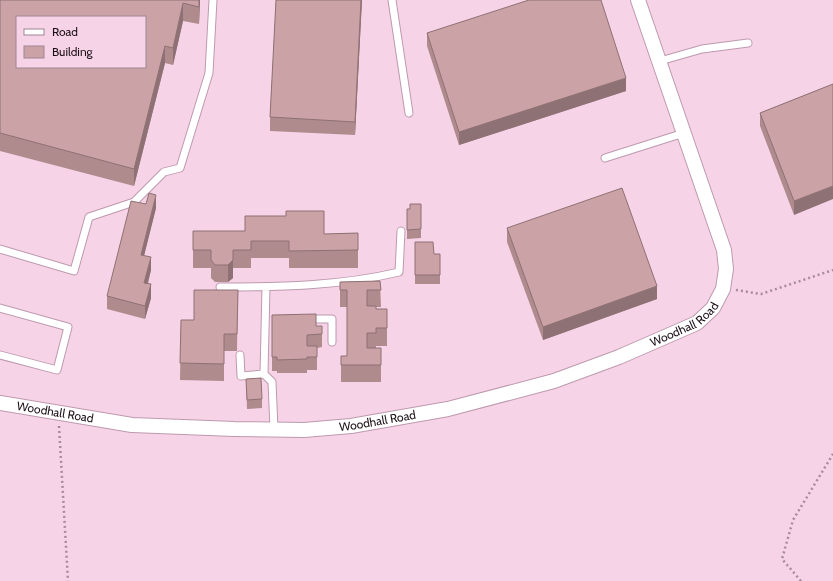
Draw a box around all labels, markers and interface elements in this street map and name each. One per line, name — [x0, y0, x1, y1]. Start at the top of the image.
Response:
legend — [16, 16, 146, 68]
text: Road — [52, 24, 78, 39]
text: Building — [52, 44, 94, 59]
street label: Woodhall Road — [648, 300, 722, 350]
street label: Woodhall Road — [16, 398, 95, 425]
street label: Woodhall Road — [339, 407, 417, 434]

